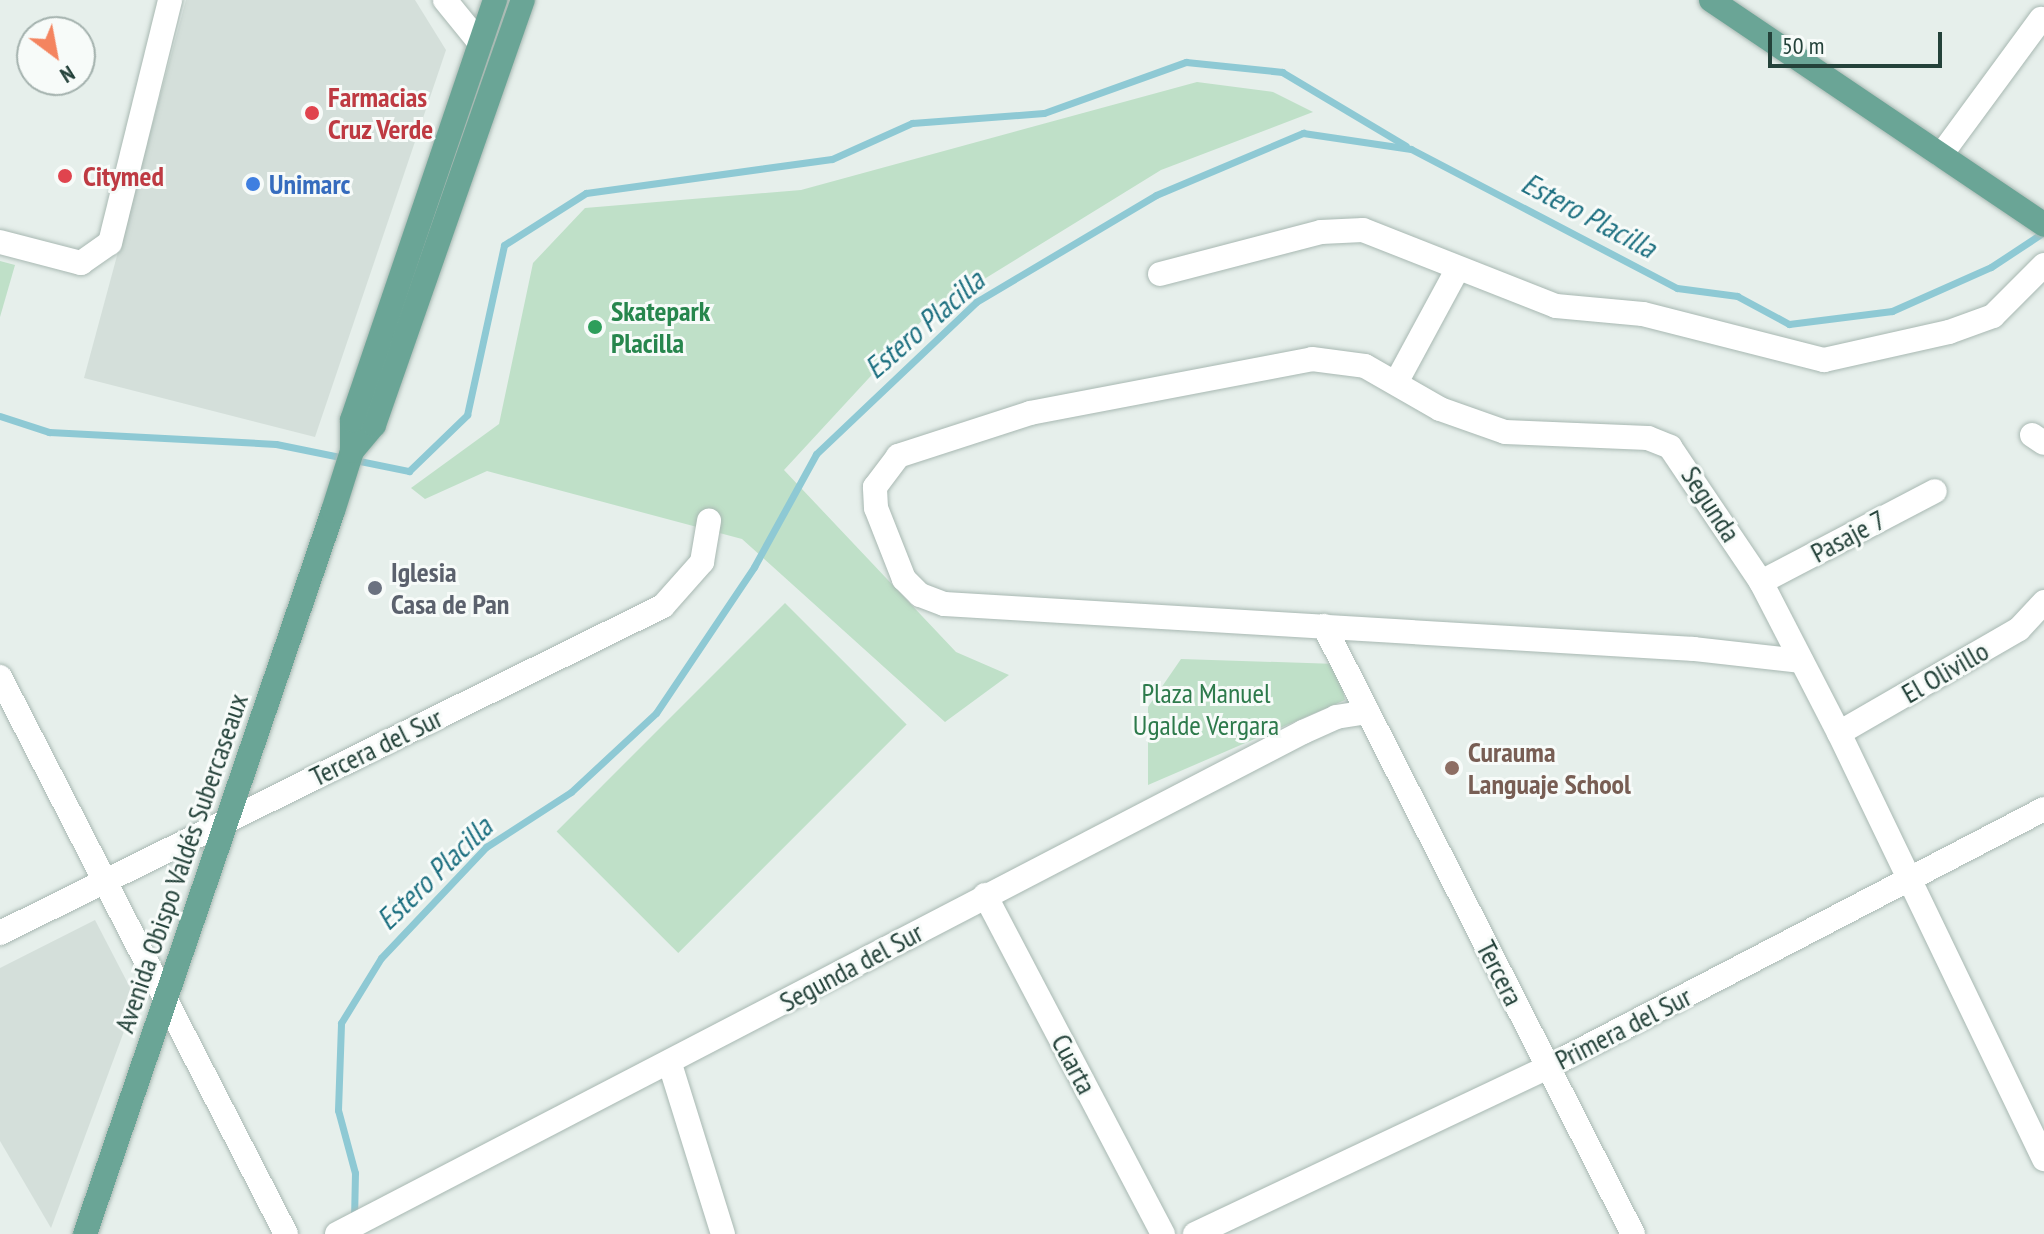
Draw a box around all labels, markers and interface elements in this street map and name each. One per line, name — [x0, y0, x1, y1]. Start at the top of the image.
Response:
north arrow — [16, 16, 96, 96]
scale bar — [1772, 16, 1946, 66]
text: 50 m — [1782, 30, 1824, 61]
text: N — [55, 60, 80, 90]
place label: Farmacias Cruz Verde — [328, 80, 435, 146]
marker: Farmacias Cruz Verde — [303, 104, 321, 122]
place label: Citymed — [83, 159, 164, 193]
marker: Citymed — [54, 165, 76, 187]
water label: Estero Placilla — [1516, 165, 1662, 265]
place label: Unimarc — [269, 167, 350, 201]
marker: Unimarc — [244, 175, 262, 193]
water label: Estero Placilla — [857, 262, 991, 386]
place label: Skatepark Placilla — [611, 294, 710, 360]
marker: Skatepark Placilla — [586, 318, 604, 336]
street label: Segunda — [1674, 460, 1748, 548]
street label: Pasaje 7 — [1805, 502, 1891, 570]
place label: Iglesia Casa de Pan — [391, 555, 509, 621]
marker: Iglesia Casa de Pan — [366, 579, 384, 597]
street label: El Olivillo — [1896, 634, 1994, 710]
park label: Plaza Manuel Ugalde Vergara — [1132, 676, 1280, 742]
street label: Avenida Obispo Valdés Subercaseaux — [107, 689, 255, 1037]
street label: Tercera del Sur — [305, 701, 447, 793]
place label: Curauma Languaje School — [1468, 735, 1631, 801]
marker: Curauma Languaje School — [1443, 759, 1461, 777]
water label: Estero Placilla — [369, 809, 499, 937]
street label: Segunda del Sur — [774, 915, 928, 1019]
street label: Tercera — [1469, 935, 1531, 1011]
street label: Primera del Sur — [1549, 979, 1697, 1077]
street label: Cuarta — [1044, 1028, 1104, 1100]

